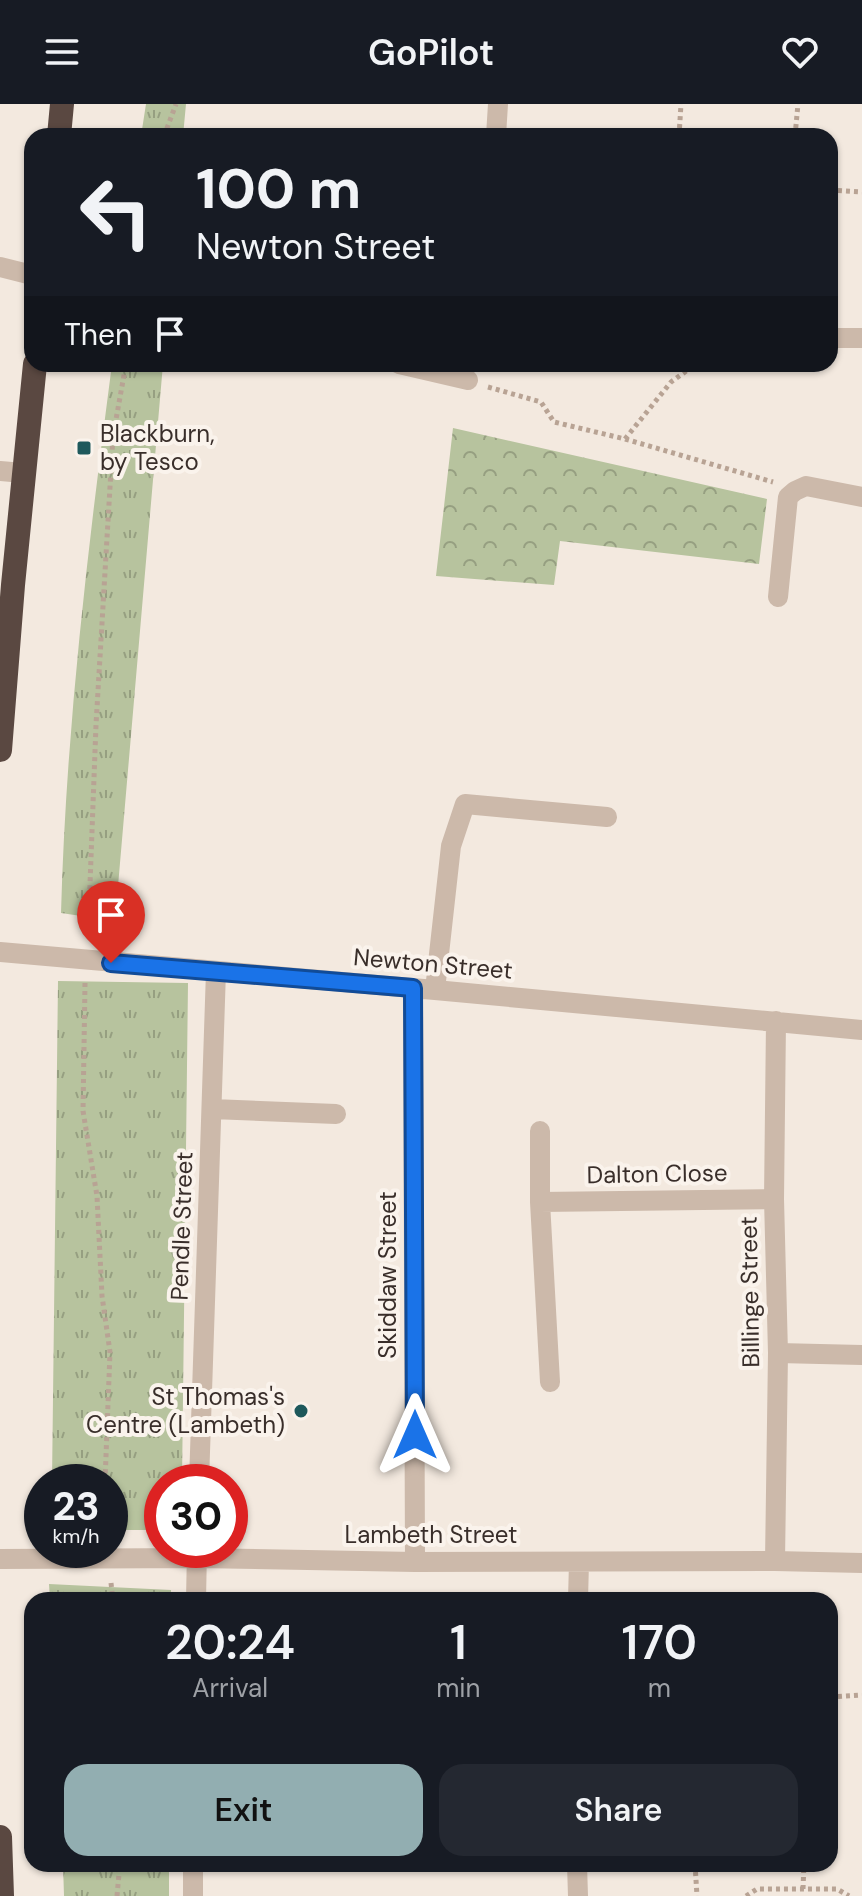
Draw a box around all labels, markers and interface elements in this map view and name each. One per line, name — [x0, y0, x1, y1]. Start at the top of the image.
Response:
text: GoPilot — [368, 29, 494, 76]
icon: menu — [40, 30, 84, 74]
icon: heart — [778, 30, 822, 74]
text: 100 m — [196, 152, 361, 225]
icon: left — [64, 160, 168, 264]
text: Newton Street — [196, 223, 435, 270]
icon: arrive — [148, 312, 192, 356]
text: Then — [64, 315, 132, 354]
place label: Blackburn, by Tesco — [100, 418, 215, 477]
marker: Blackburn, by Tesco — [75, 439, 93, 457]
pin — [77, 881, 145, 963]
icon: arrive — [89, 893, 133, 937]
street label: Newton Street — [352, 941, 514, 986]
street label: Pendle Street — [163, 1151, 200, 1301]
street label: Dalton Close — [586, 1157, 728, 1190]
street label: Skiddaw Street — [372, 1191, 403, 1359]
street label: Billinge Street — [733, 1216, 766, 1368]
place label: St Thomas's Centre (Lambeth) — [86, 1381, 285, 1440]
position arrow — [373, 1393, 457, 1477]
marker: St Thomas's Centre (Lambeth) — [292, 1402, 310, 1420]
speed limit sign: 30 — [144, 1464, 248, 1568]
text: 23 — [52, 1480, 100, 1532]
street label: Lambeth Street — [345, 1519, 517, 1550]
text: km/h — [52, 1523, 100, 1549]
text: 20:24 — [165, 1611, 295, 1674]
text: 1 — [450, 1611, 467, 1674]
text: 170 — [621, 1611, 697, 1674]
text: Arrival — [192, 1671, 268, 1705]
text: min — [436, 1671, 481, 1705]
text: m — [648, 1671, 671, 1705]
button: Exit — [64, 1764, 423, 1856]
button: Share — [439, 1764, 798, 1856]

